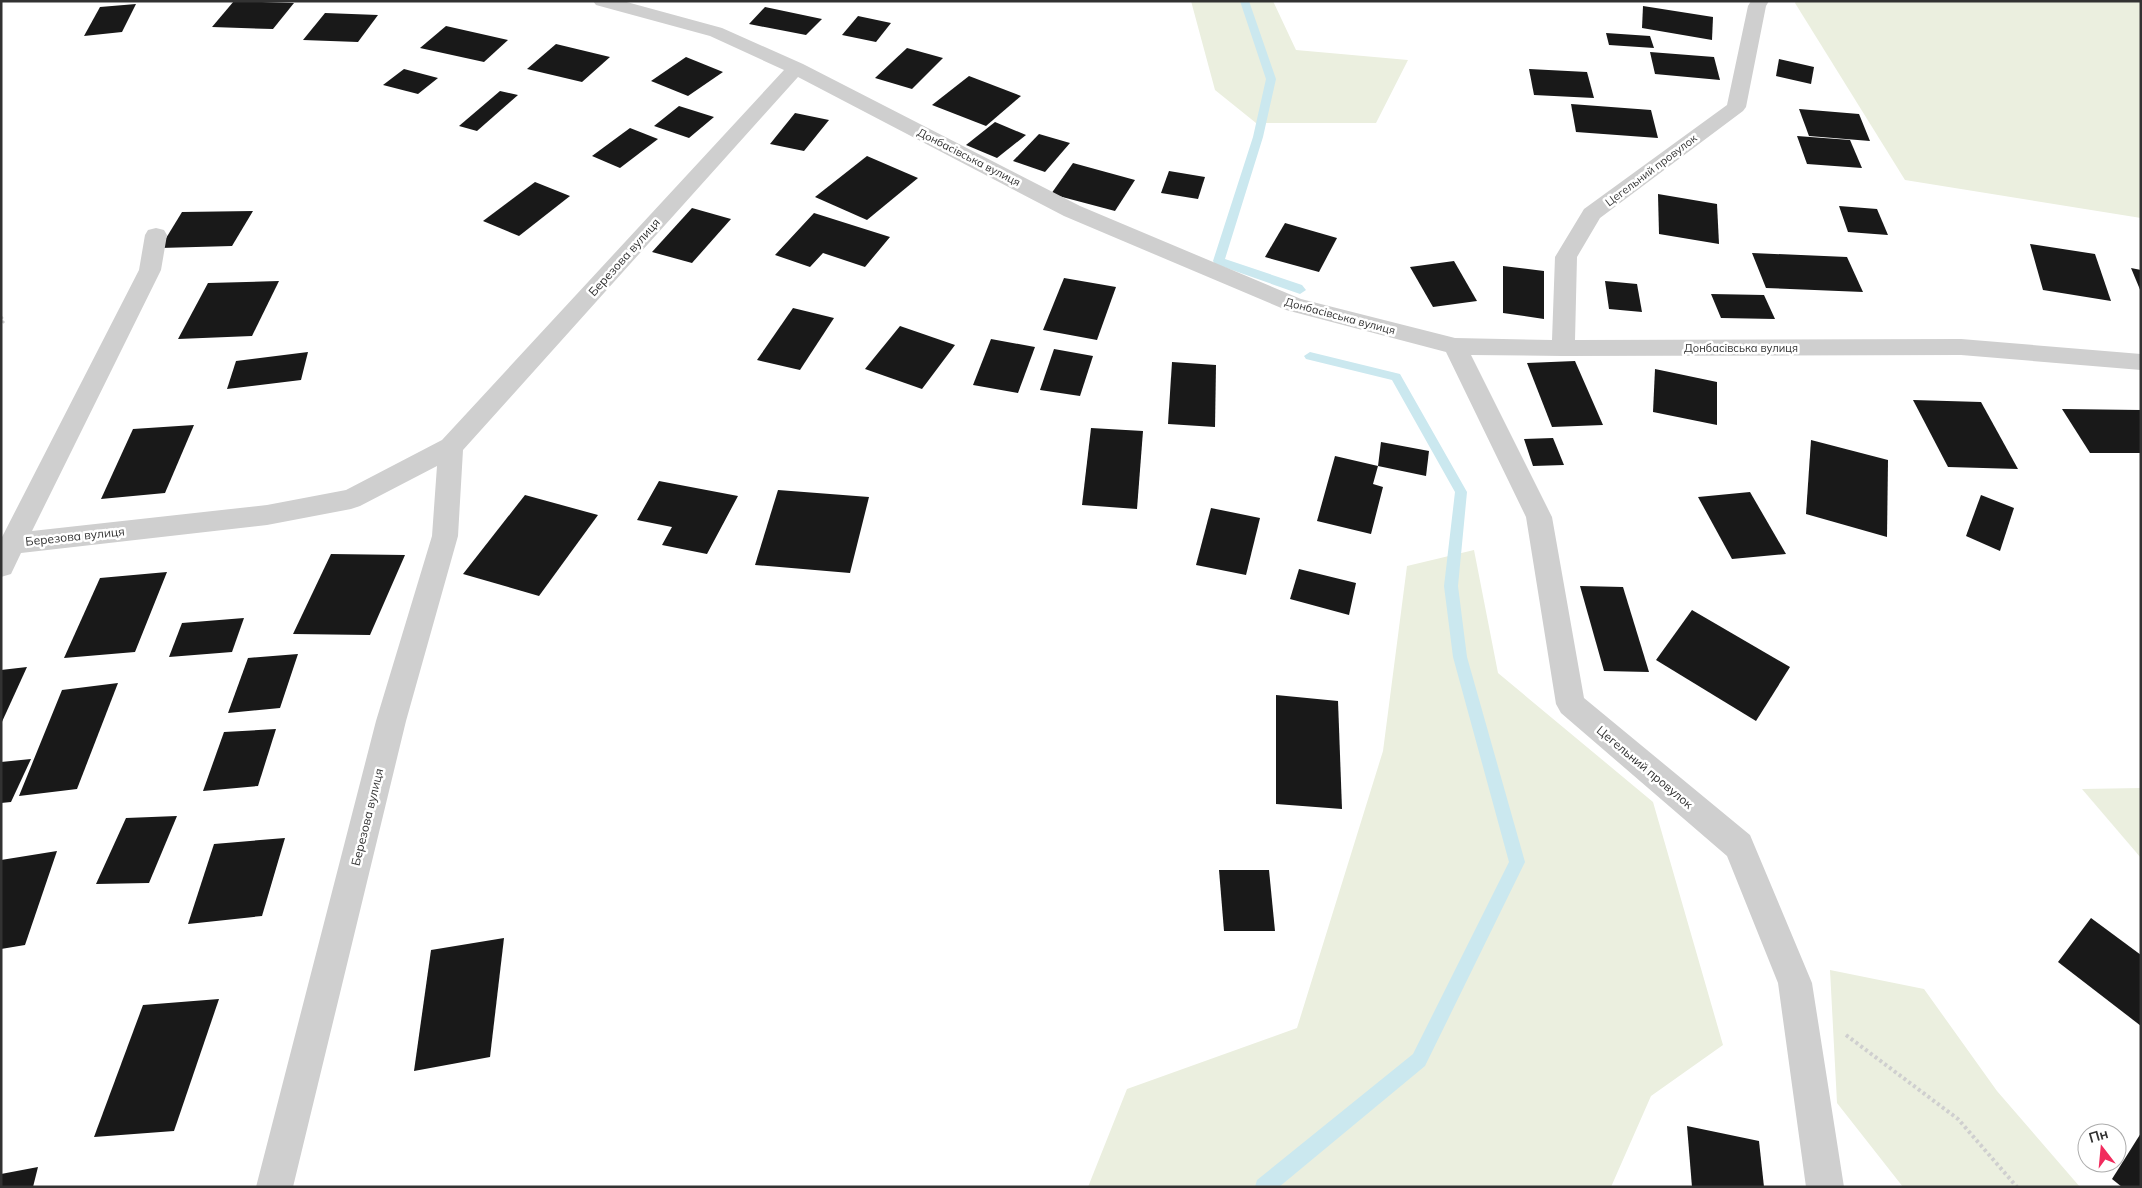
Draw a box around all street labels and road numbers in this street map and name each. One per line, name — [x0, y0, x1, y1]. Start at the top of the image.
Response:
street label: Донбасівська вулиця — [915, 125, 1023, 189]
street label: Цегельний провулок — [1602, 131, 1700, 209]
street label: Березова вулиця — [585, 215, 663, 299]
street label: Донбасівська вулиця — [1283, 294, 1397, 338]
street label: Донбасівська вулиця — [1684, 341, 1798, 355]
street label: Березова вулиця — [25, 523, 125, 549]
street label: Цегельний провулок — [1594, 722, 1697, 812]
street label: Березова вулиця — [348, 767, 386, 867]

